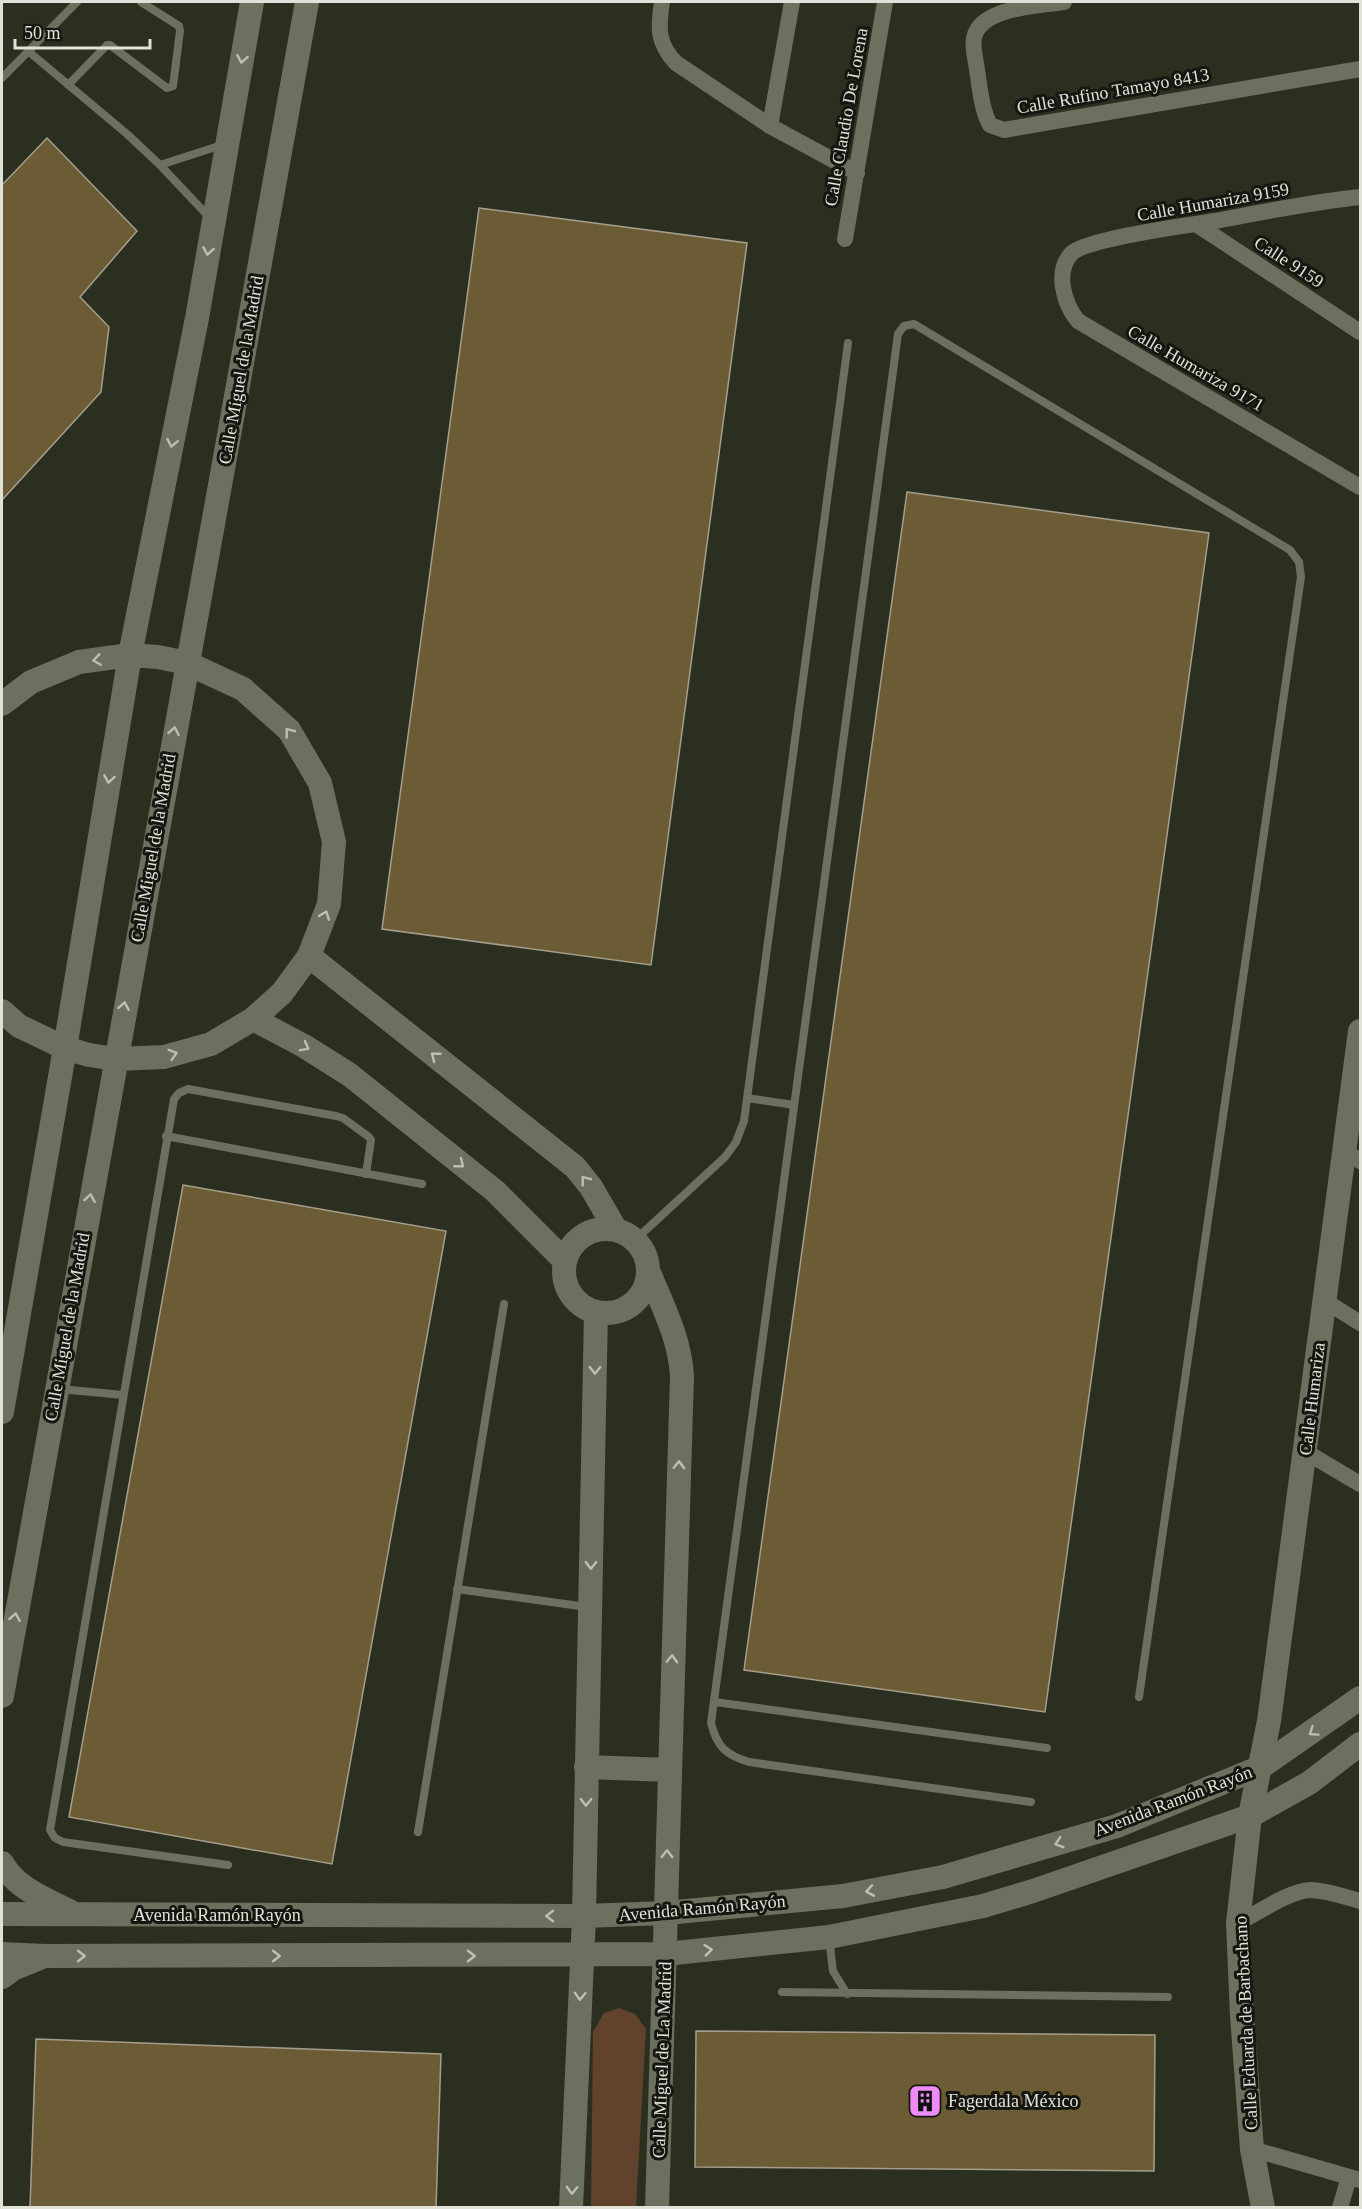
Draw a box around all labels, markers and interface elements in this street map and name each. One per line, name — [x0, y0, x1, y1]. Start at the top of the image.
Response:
scale bar — [15, 12, 150, 50]
text: 50 m — [24, 23, 61, 43]
street label: Calle Claudio De Lorena — [820, 26, 872, 208]
one-way arrow — [236, 54, 249, 64]
street label: Calle Rufino Tamayo 8413 — [1015, 64, 1211, 118]
street label: Calle Humariza 9159 — [1135, 179, 1291, 225]
street label: Calle 9159 — [1251, 232, 1327, 292]
one-way arrow — [202, 246, 215, 256]
street label: Calle Miguel de la Madrid — [215, 274, 267, 466]
street label: Calle Humariza 9171 — [1124, 321, 1268, 415]
one-way arrow — [166, 437, 179, 447]
one-way arrow — [92, 653, 101, 666]
one-way arrow — [167, 727, 180, 737]
one-way arrow — [285, 728, 296, 739]
street label: Calle Miguel de la Madrid — [127, 752, 179, 944]
one-way arrow — [104, 774, 116, 784]
one-way arrow — [317, 911, 330, 921]
one-way arrow — [118, 1001, 130, 1011]
one-way arrow — [299, 1039, 309, 1051]
one-way arrow — [168, 1049, 178, 1061]
one-way arrow — [431, 1053, 442, 1064]
one-way arrow — [454, 1156, 465, 1167]
one-way arrow — [582, 1176, 593, 1187]
one-way arrow — [83, 1193, 96, 1203]
street label: Calle Miguel de la Madrid — [41, 1231, 93, 1423]
street label: Calle Humariza — [1295, 1341, 1329, 1457]
one-way arrow — [588, 1366, 601, 1375]
one-way arrow — [672, 1460, 685, 1469]
one-way arrow — [584, 1561, 597, 1570]
one-way arrow — [9, 1613, 21, 1622]
one-way arrow — [666, 1655, 679, 1664]
one-way arrow — [1308, 1725, 1319, 1736]
street label: Avenida Ramón Rayón — [1091, 1762, 1255, 1840]
one-way arrow — [580, 1798, 592, 1807]
one-way arrow — [1054, 1836, 1065, 1848]
one-way arrow — [661, 1850, 673, 1859]
one-way arrow — [865, 1884, 875, 1897]
street label: Avenida Ramón Rayón — [618, 1891, 786, 1925]
street label: Avenida Ramón Rayón — [133, 1905, 301, 1925]
one-way arrow — [546, 1910, 555, 1922]
street label: Calle Eduarda de Barbachano — [1230, 1915, 1262, 2131]
one-way arrow — [703, 1944, 712, 1957]
one-way arrow — [76, 1950, 85, 1962]
one-way arrow — [271, 1950, 280, 1962]
one-way arrow — [466, 1950, 475, 1962]
street label: Calle Miguel de La Madrid — [649, 1961, 675, 2159]
one-way arrow — [573, 1991, 586, 2000]
building icon: Fagerdala México — [907, 2083, 943, 2119]
place label: Fagerdala México — [948, 2091, 1078, 2111]
one-way arrow — [566, 2186, 579, 2195]

